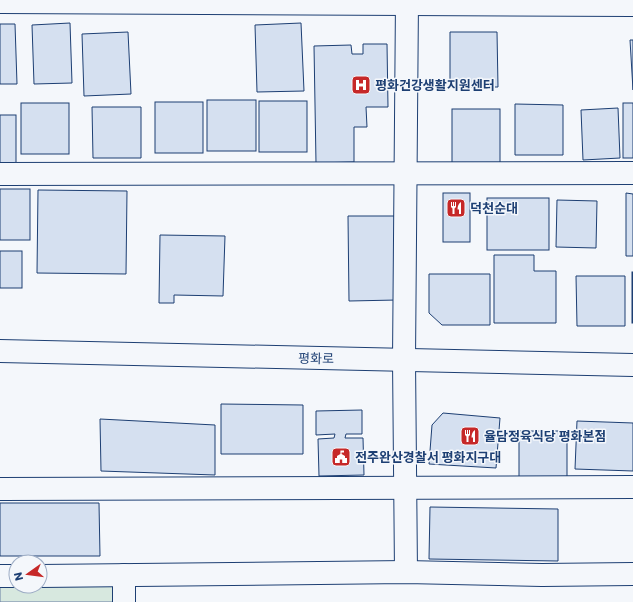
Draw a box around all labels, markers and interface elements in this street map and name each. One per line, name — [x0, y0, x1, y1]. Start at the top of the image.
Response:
hospital icon: 평화건강생활지원센터 — [350, 74, 372, 96]
place label: 평화건강생활지원센터 — [375, 76, 495, 95]
restaurant icon: 덕천순대 — [445, 197, 467, 219]
place label: 덕천순대 — [470, 199, 518, 218]
street label: 평화로 — [298, 349, 334, 368]
restaurant icon: 율담정육식당 평화본점 — [459, 425, 481, 447]
place label: 율담정육식당 평화본점 — [484, 427, 606, 446]
public building icon: 전주완산경찰서 평화지구대 — [330, 446, 352, 468]
place label: 전주완산경찰서 평화지구대 — [355, 448, 501, 467]
north arrow — [8, 554, 48, 594]
text: N — [10, 570, 27, 582]

